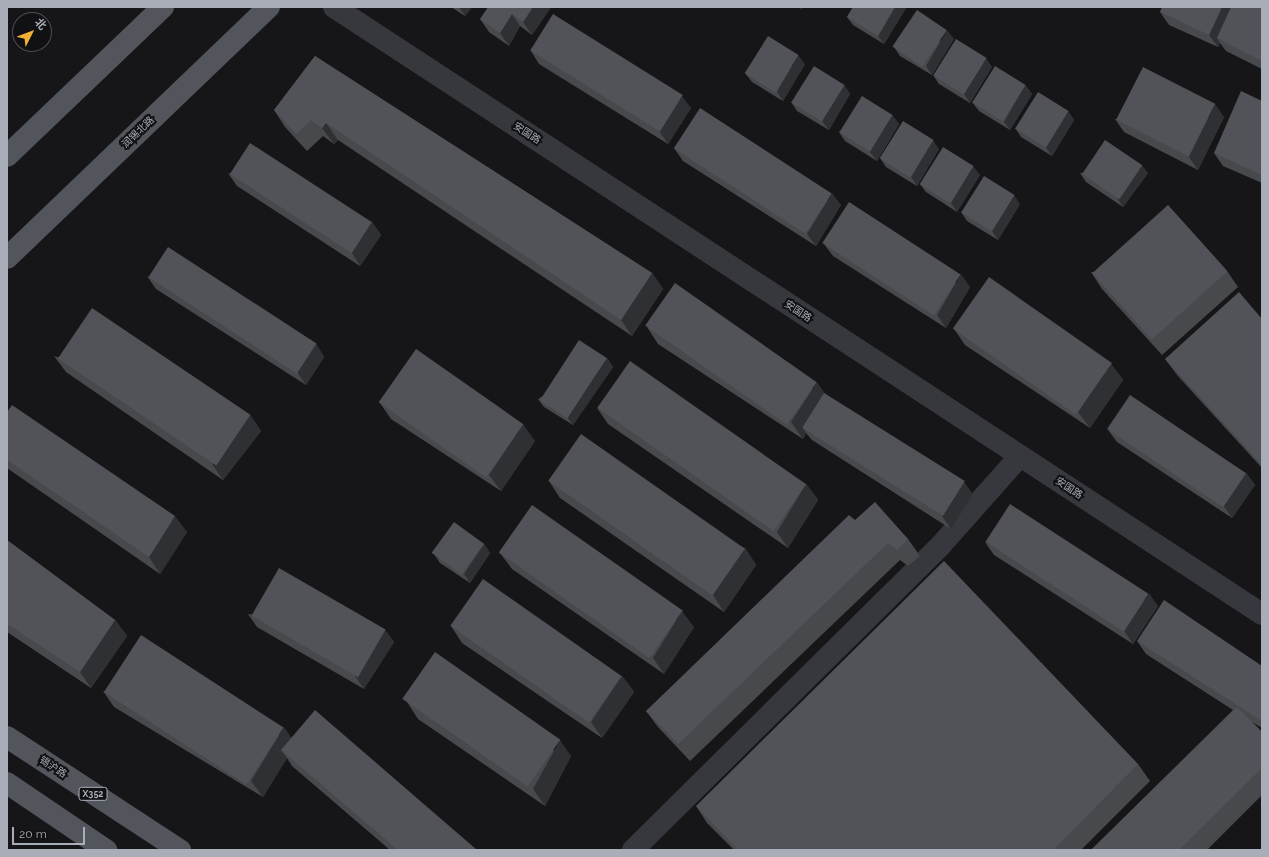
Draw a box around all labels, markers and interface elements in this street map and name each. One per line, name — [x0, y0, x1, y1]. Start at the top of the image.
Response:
north arrow — [12, 12, 52, 52]
text: 北 — [32, 16, 49, 33]
street label: 润锡北路 — [119, 114, 157, 150]
street label: 安国路 — [511, 120, 543, 146]
street label: 安国路 — [782, 298, 814, 324]
street label: 安国路 — [1053, 475, 1085, 501]
street label: 锡沪路 — [37, 754, 69, 780]
road number: X352 — [78, 787, 108, 801]
scale bar — [14, 819, 87, 845]
text: 20 m — [19, 827, 47, 841]

